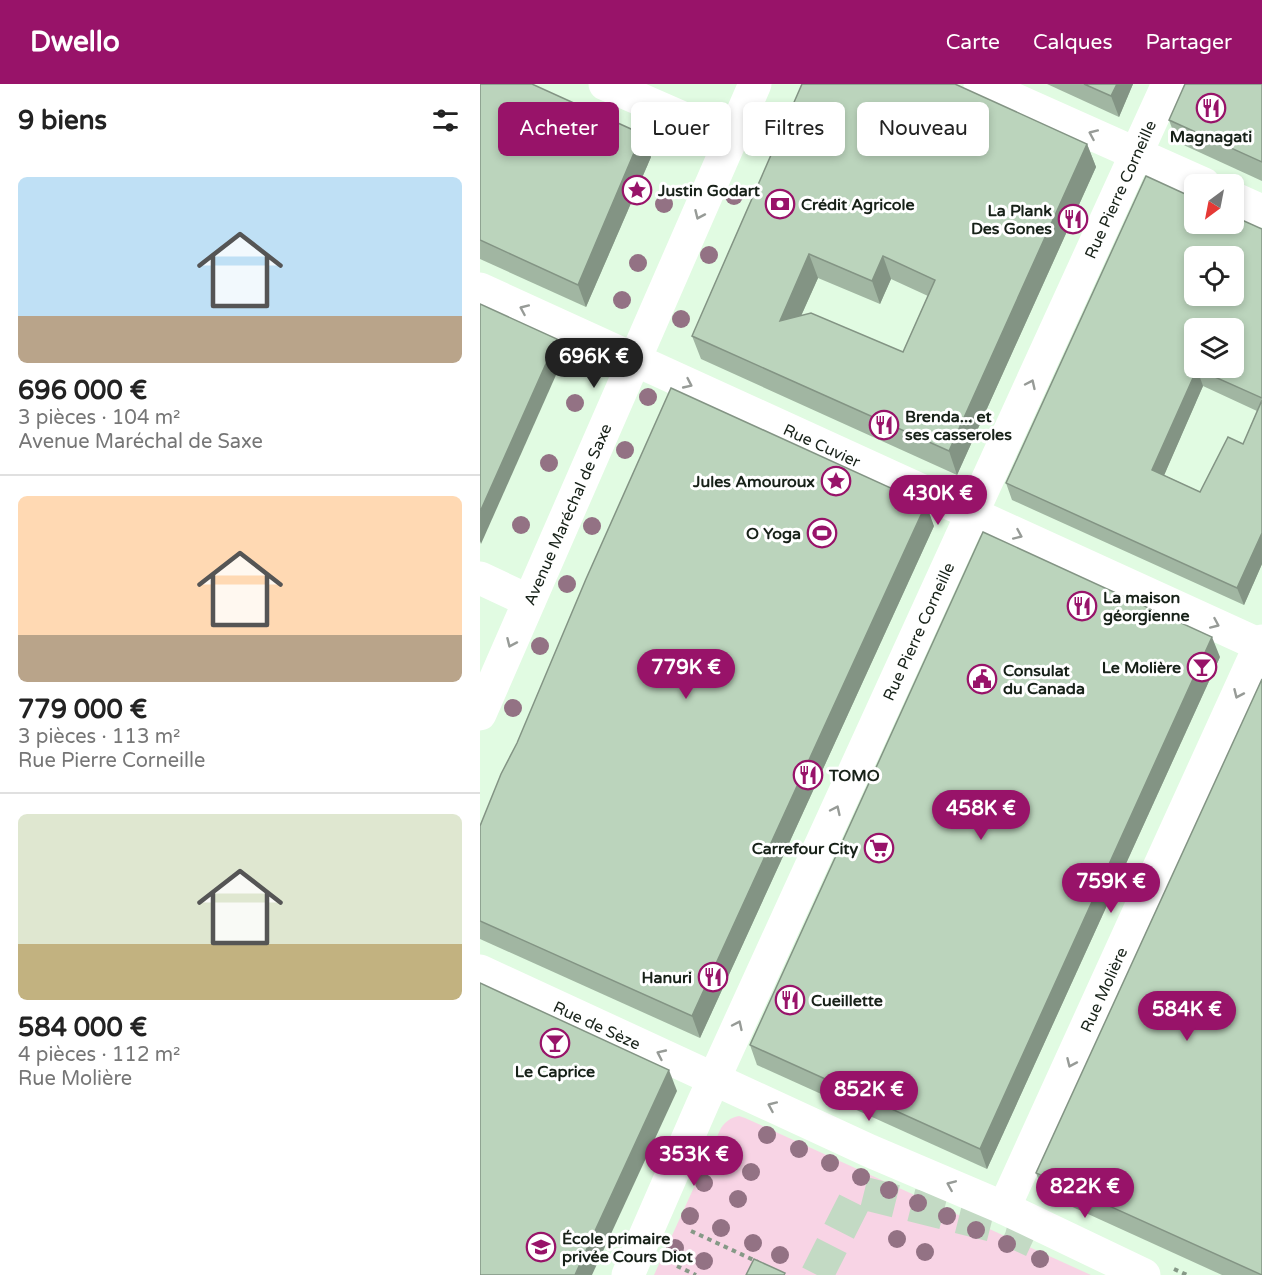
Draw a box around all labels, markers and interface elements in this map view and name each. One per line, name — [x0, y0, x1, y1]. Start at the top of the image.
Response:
text: Dwello — [30, 25, 120, 59]
text: Carte — [946, 30, 1000, 55]
text: Calques — [1033, 30, 1113, 55]
text: Partager — [1146, 30, 1232, 55]
restaurant icon: Magnagati — [1195, 92, 1227, 124]
chip: Acheter — [498, 102, 619, 156]
chip: Louer — [631, 102, 731, 156]
chip: Filtres — [743, 102, 845, 156]
chip: Nouveau — [857, 102, 989, 156]
icon: filters — [429, 104, 462, 137]
text: 9 biens — [18, 105, 107, 136]
street label: Rue Pierre Corneille — [1081, 117, 1161, 262]
place label: Magnagati — [1170, 127, 1252, 147]
one-way arrow — [1089, 130, 1100, 142]
place icon: Justin Godart — [621, 174, 653, 206]
north arrow — [1184, 174, 1244, 234]
map controls — [1184, 174, 1244, 378]
place label: Justin Godart — [657, 181, 761, 201]
bank icon: Crédit Agricole — [764, 188, 796, 220]
place label: Crédit Agricole — [801, 195, 915, 215]
place label: La Plank Des Gones — [971, 201, 1052, 239]
restaurant icon: La Plank Des Gones — [1057, 203, 1089, 235]
one-way arrow — [694, 208, 706, 219]
icon: home — [186, 216, 294, 324]
button: locate — [1184, 246, 1244, 306]
one-way arrow — [520, 305, 531, 317]
button: layers — [1184, 318, 1244, 378]
pin: 696K € — [545, 338, 643, 389]
text: 696K € — [559, 345, 629, 369]
text: 696 000 € — [18, 375, 147, 406]
one-way arrow — [682, 377, 693, 389]
one-way arrow — [1023, 379, 1035, 390]
text: 3 pièces · 104 m² — [18, 406, 180, 430]
place label: Brenda... et ses casseroles — [905, 407, 1012, 445]
restaurant icon: Brenda... et ses casseroles — [868, 409, 900, 441]
street label: Rue Cuvier — [780, 420, 864, 473]
street label: Avenue Maréchal de Saxe — [520, 421, 617, 608]
text: Avenue Maréchal de Saxe — [18, 430, 263, 454]
place icon: Jules Amouroux — [820, 465, 852, 497]
place label: Jules Amouroux — [692, 472, 815, 492]
pin: 430K € — [889, 475, 987, 526]
text: 430K € — [903, 482, 973, 506]
sports icon: O Yoga — [806, 517, 838, 549]
place label: O Yoga — [746, 524, 801, 544]
one-way arrow — [1012, 527, 1023, 539]
icon: home — [186, 535, 294, 643]
street label: Rue Pierre Corneille — [879, 559, 959, 704]
place label: La maison géorgienne — [1103, 588, 1189, 626]
restaurant icon: La maison géorgienne — [1066, 590, 1098, 622]
one-way arrow — [1209, 617, 1220, 629]
one-way arrow — [506, 637, 518, 648]
pin: 779K € — [637, 649, 735, 700]
bar icon: Le Molière — [1186, 651, 1218, 683]
text: 779K € — [651, 656, 721, 680]
place label: Le Molière — [1102, 658, 1181, 678]
place label: Consulat du Canada — [1003, 661, 1085, 699]
public building icon: Consulat du Canada — [966, 663, 998, 695]
one-way arrow — [1233, 688, 1245, 699]
text: 779 000 € — [18, 694, 147, 725]
text: 3 pièces · 113 m² — [18, 725, 180, 749]
text: Rue Pierre Corneille — [18, 749, 205, 773]
restaurant icon: TOMO — [792, 759, 824, 791]
place label: TOMO — [828, 766, 880, 786]
pin: 458K € — [932, 790, 1030, 841]
text: 458K € — [946, 797, 1016, 821]
one-way arrow — [829, 805, 841, 816]
supermarket icon: Carrefour City — [863, 832, 895, 864]
place label: Carrefour City — [752, 839, 858, 859]
icon: home — [186, 853, 294, 961]
pin: 759K € — [1062, 863, 1160, 914]
text: 759K € — [1076, 870, 1146, 894]
street label: Rue Molière — [1076, 944, 1132, 1036]
restaurant icon: Hanuri — [697, 961, 729, 993]
place label: Hanuri — [641, 968, 692, 988]
restaurant icon: Cueillette — [774, 984, 806, 1016]
place label: Cueillette — [811, 991, 883, 1011]
pin: 584K € — [1138, 991, 1236, 1042]
street label: Rue de Sèze — [550, 997, 643, 1055]
text: 584K € — [1152, 998, 1222, 1022]
text: 584 000 € — [18, 1012, 147, 1043]
one-way arrow — [731, 1021, 743, 1032]
bar icon: Le Caprice — [539, 1027, 571, 1059]
text: 4 pièces · 112 m² — [18, 1043, 180, 1067]
one-way arrow — [656, 1050, 667, 1062]
one-way arrow — [1066, 1057, 1078, 1068]
place label: Le Caprice — [515, 1062, 595, 1082]
text: Rue Molière — [18, 1067, 132, 1091]
pin: 852K € — [820, 1071, 918, 1122]
text: 852K € — [834, 1078, 904, 1102]
one-way arrow — [768, 1102, 779, 1114]
pin: 353K € — [645, 1136, 743, 1187]
text: 353K € — [659, 1143, 729, 1167]
pin: 822K € — [1036, 1168, 1134, 1219]
text: 822K € — [1050, 1175, 1120, 1199]
one-way arrow — [946, 1180, 957, 1192]
place label: École primaire privée Cours Diot — [562, 1229, 694, 1267]
school or university icon: École primaire privée Cours Diot — [525, 1231, 557, 1263]

